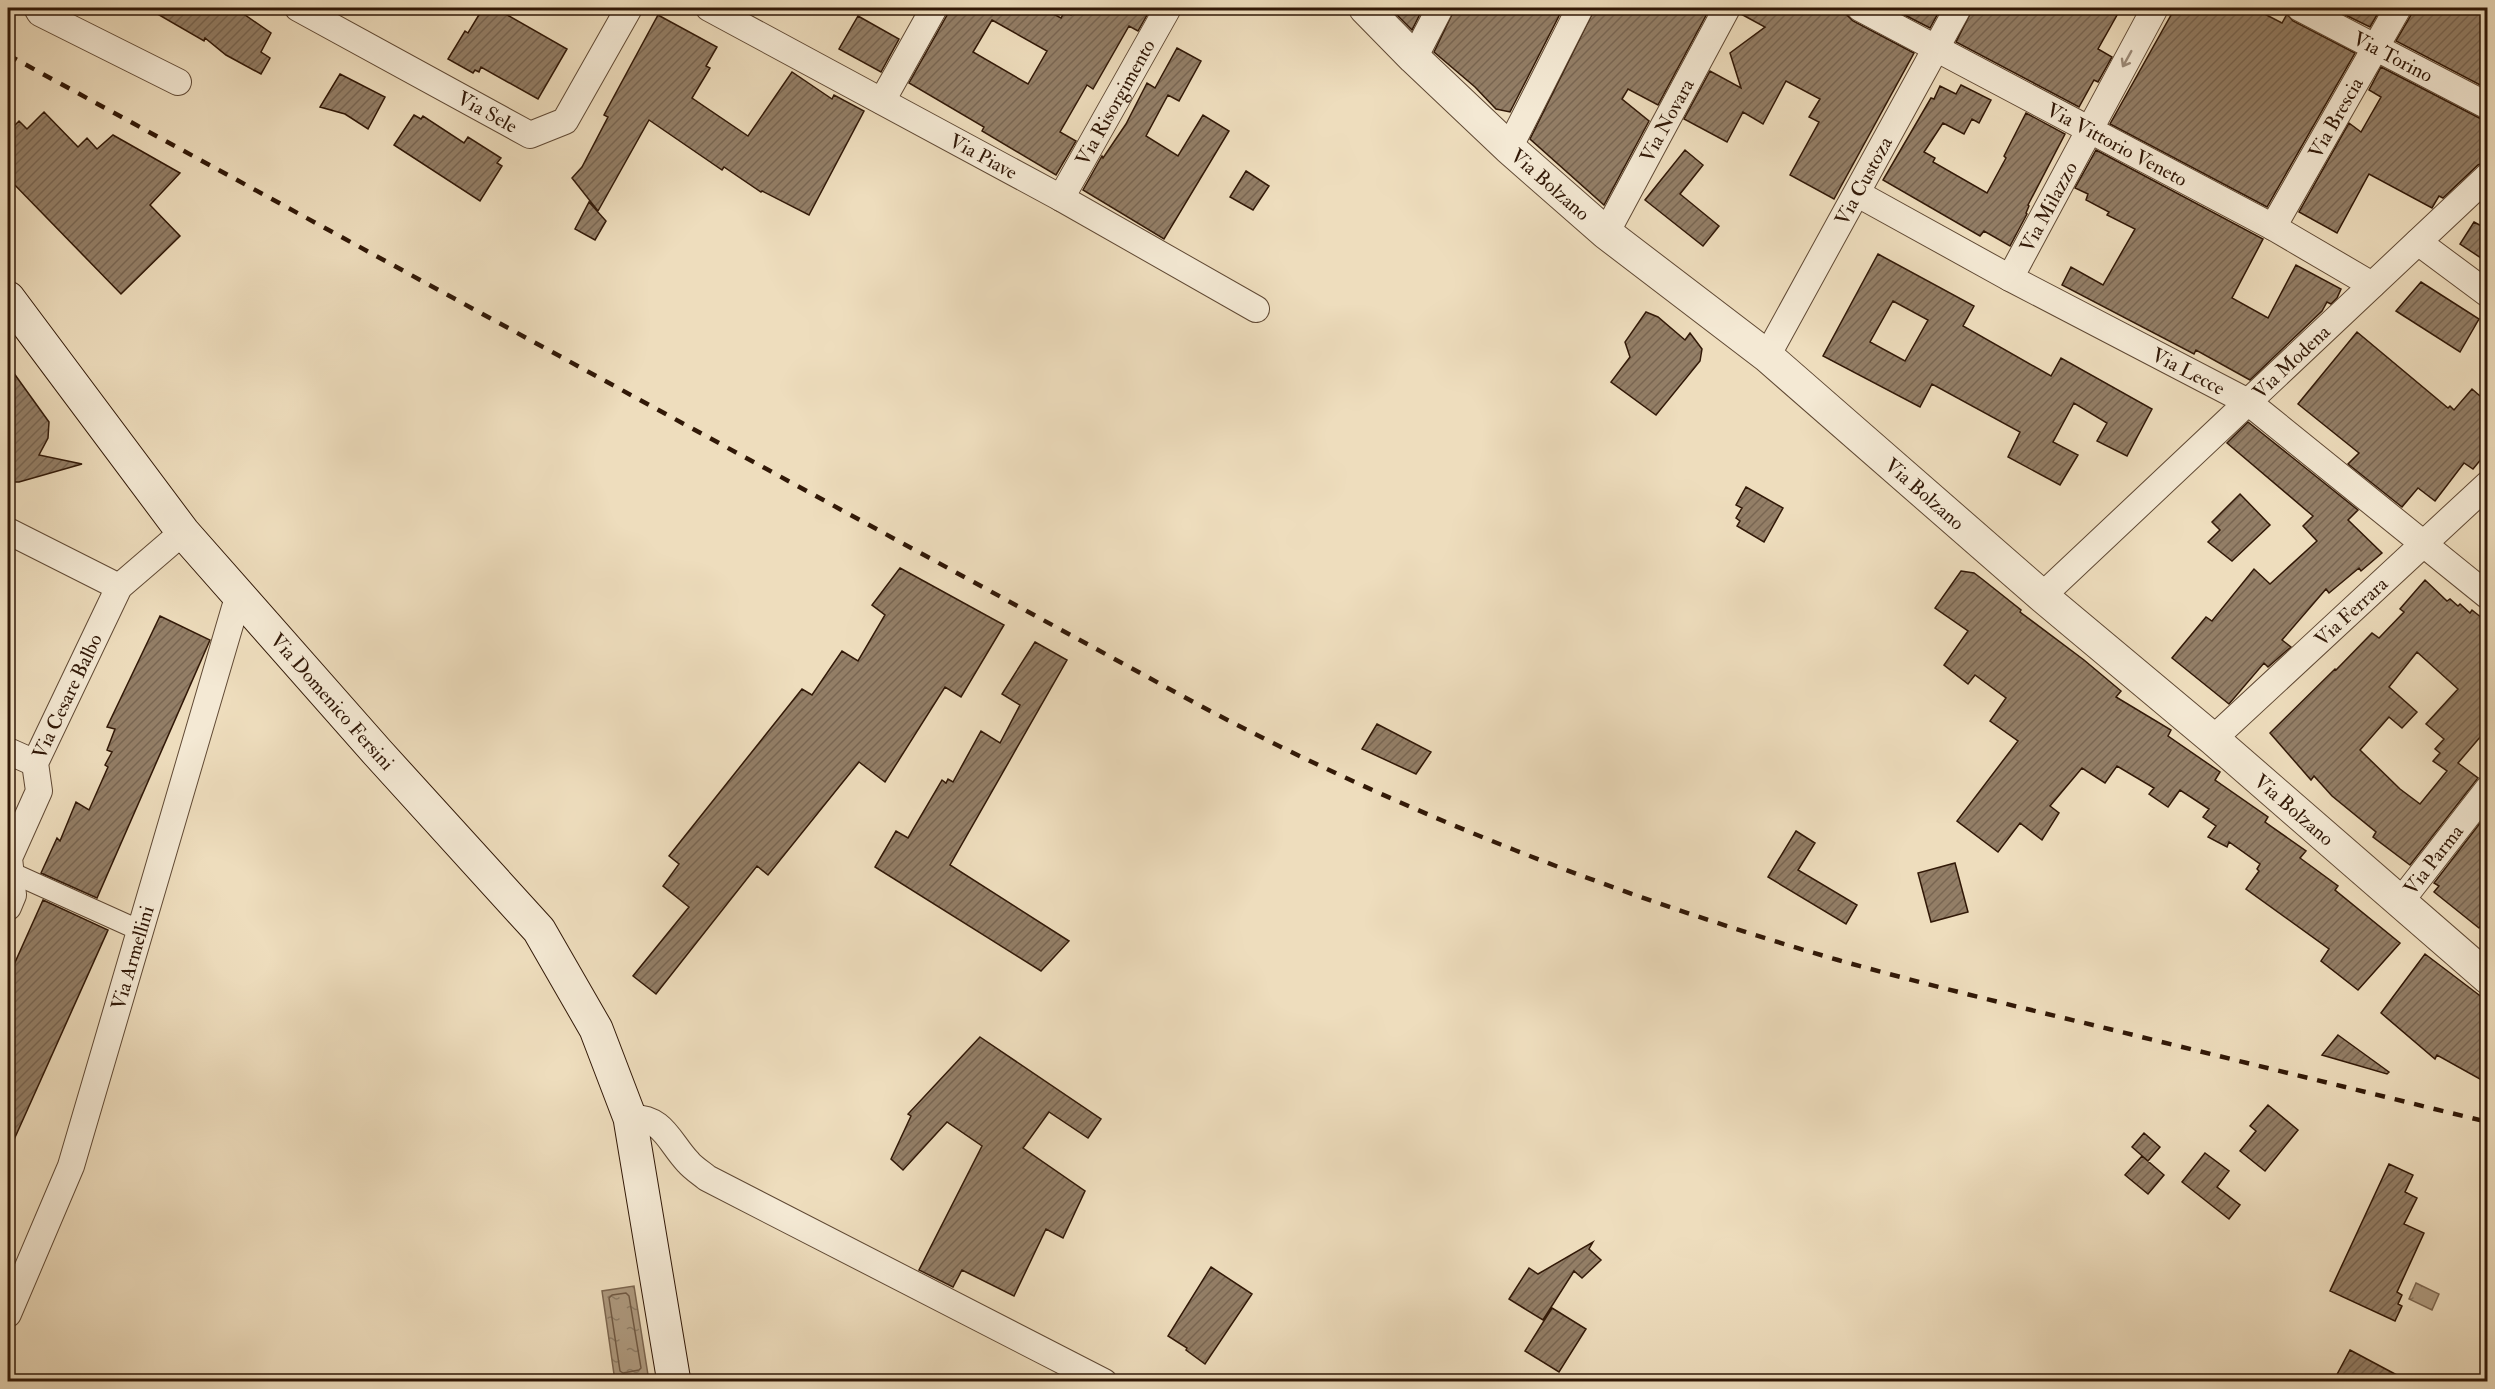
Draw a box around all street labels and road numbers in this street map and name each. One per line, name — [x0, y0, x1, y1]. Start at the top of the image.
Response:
street label: Via Torino — [2349, 25, 2437, 88]
street label: Via Risorgimento — [1070, 35, 1160, 170]
street label: Via Brescia — [2303, 72, 2369, 162]
street label: Via Novara — [1634, 73, 1700, 166]
street label: Via Sele — [453, 85, 522, 138]
street label: Via Vittorio Veneto — [2042, 97, 2192, 192]
street label: Via Piave — [945, 128, 1022, 185]
street label: Via Custoza — [1829, 131, 1898, 229]
street label: Via Bolzano — [1506, 143, 1595, 226]
street label: Via Milazzo — [2014, 157, 2083, 256]
street label: Via Modena — [2247, 319, 2335, 404]
street label: Via Lecce — [2148, 342, 2229, 400]
street label: Via Bolzano — [1880, 452, 1970, 535]
street label: Via Ferrara — [2309, 571, 2393, 651]
street label: Via Domenico Fersini — [265, 628, 400, 775]
street label: Via Cesare Balbo — [26, 629, 107, 763]
street label: Via Bolzano — [2249, 768, 2339, 851]
street label: Via Parma — [2398, 819, 2469, 900]
street label: Via Armellini — [105, 903, 159, 1013]

